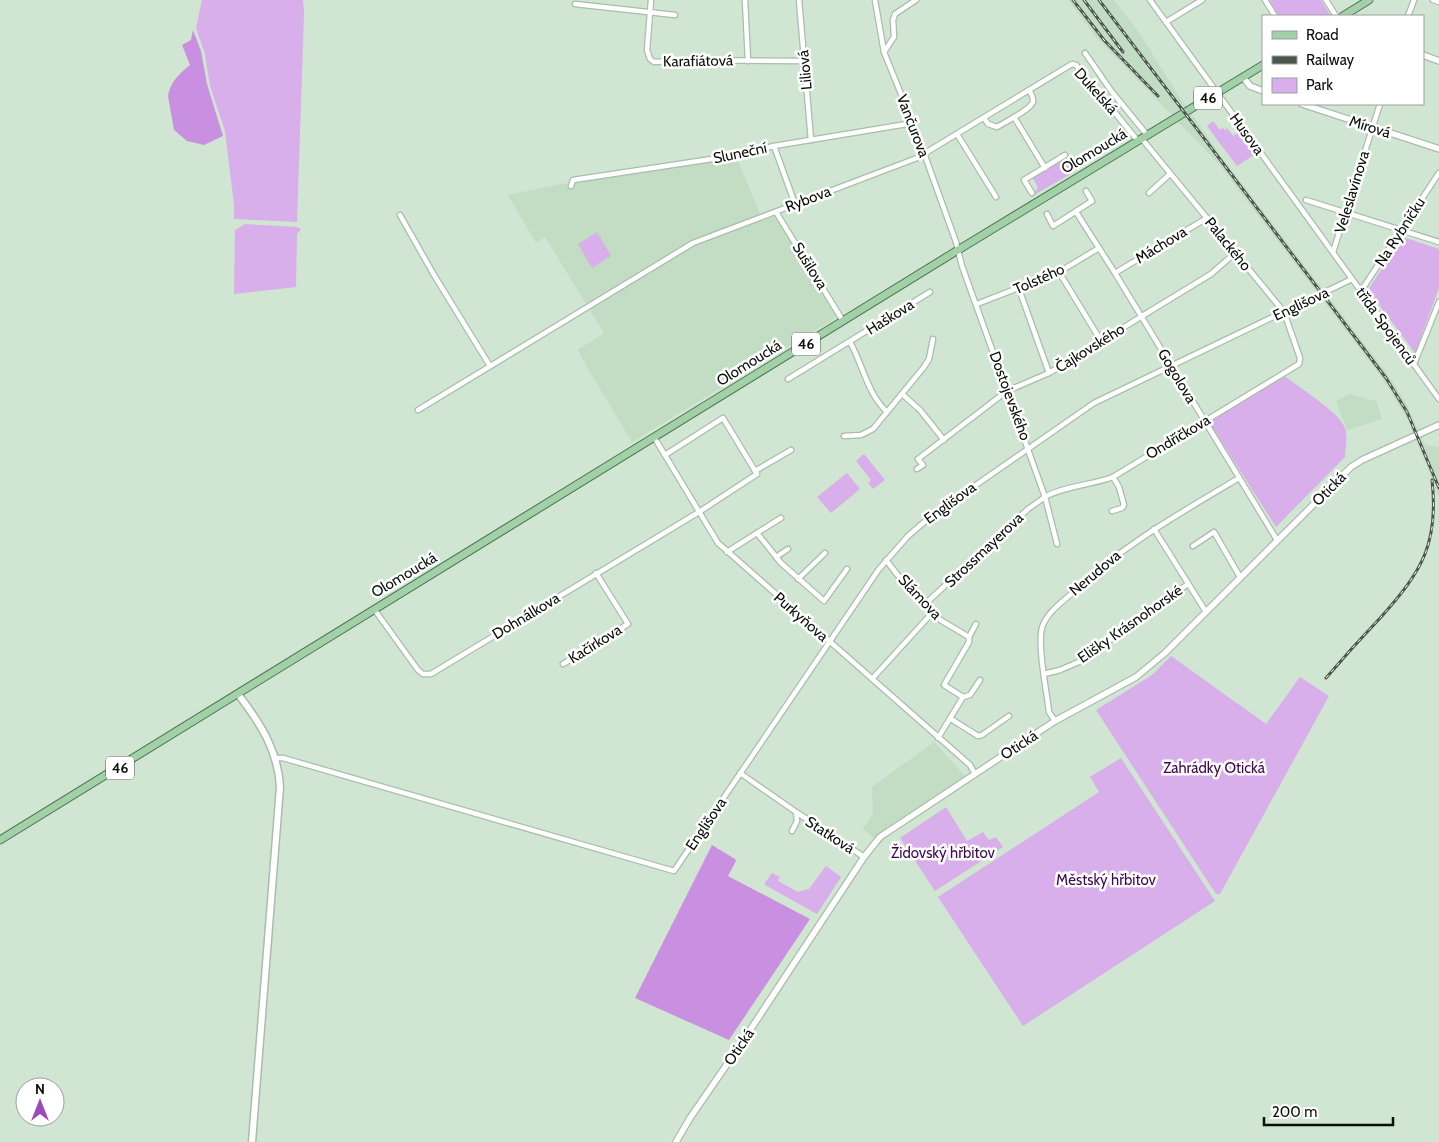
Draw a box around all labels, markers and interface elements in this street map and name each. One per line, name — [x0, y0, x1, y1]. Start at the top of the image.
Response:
legend — [1262, 15, 1424, 105]
text: Road — [1306, 26, 1339, 44]
street label: Liliová — [794, 48, 816, 91]
street label: Karafiátová — [663, 51, 734, 71]
text: Railway — [1306, 51, 1355, 69]
street label: Dukelská — [1070, 64, 1122, 119]
text: Park — [1306, 76, 1333, 94]
road number: 46 — [1194, 86, 1222, 110]
street label: Vančurova — [893, 92, 934, 161]
street label: Husova — [1226, 110, 1269, 159]
street label: Mírová — [1347, 112, 1394, 142]
street label: Olomoucká — [1058, 124, 1131, 178]
street label: Sluneční — [711, 139, 769, 167]
street label: Veleslavínova — [1331, 148, 1373, 235]
street label: Rybova — [783, 182, 834, 216]
street label: Na Rybníčku — [1371, 194, 1429, 270]
street label: Palackého — [1201, 214, 1255, 274]
street label: Máchova — [1132, 222, 1191, 267]
street label: Sušilova — [789, 239, 832, 293]
street label: Tolstého — [1011, 260, 1067, 298]
street label: Englišova — [1270, 283, 1333, 325]
street label: třída Spojenců — [1352, 284, 1420, 368]
street label: Haškova — [863, 295, 918, 339]
street label: Čajkovského — [1052, 319, 1128, 376]
road number: 46 — [792, 332, 820, 356]
street label: Olomoucká — [713, 336, 785, 390]
street label: Gogolova — [1154, 346, 1201, 407]
street label: Dostojevského — [986, 349, 1034, 443]
street label: Ondříčkova — [1143, 410, 1214, 463]
street label: Otická — [1308, 468, 1350, 510]
street label: Englišova — [921, 478, 980, 528]
street label: Strossmayerova — [941, 508, 1028, 591]
street label: Nerudova — [1066, 546, 1125, 600]
street label: Olomoucká — [368, 548, 441, 602]
street label: Slámova — [895, 571, 946, 624]
street label: Elišky Krásnohorské — [1074, 581, 1186, 667]
street label: Dohnálkova — [489, 588, 564, 643]
street label: Purkyňova — [770, 588, 833, 646]
street label: Kačírkova — [565, 620, 626, 667]
street label: Otická — [997, 726, 1042, 764]
road number: 46 — [106, 756, 134, 780]
park label: Zahrádky Otická — [1163, 759, 1266, 777]
street label: Englišova — [682, 794, 731, 854]
street label: Statková — [802, 813, 859, 858]
park label: Židovský hřbitov — [891, 843, 996, 862]
park label: Městský hřbitov — [1056, 871, 1157, 889]
street label: Otická — [720, 1025, 758, 1069]
north arrow — [15, 1077, 65, 1127]
text: N — [35, 1080, 45, 1098]
scale bar — [1264, 1094, 1393, 1126]
text: 200 m — [1272, 1103, 1317, 1121]

